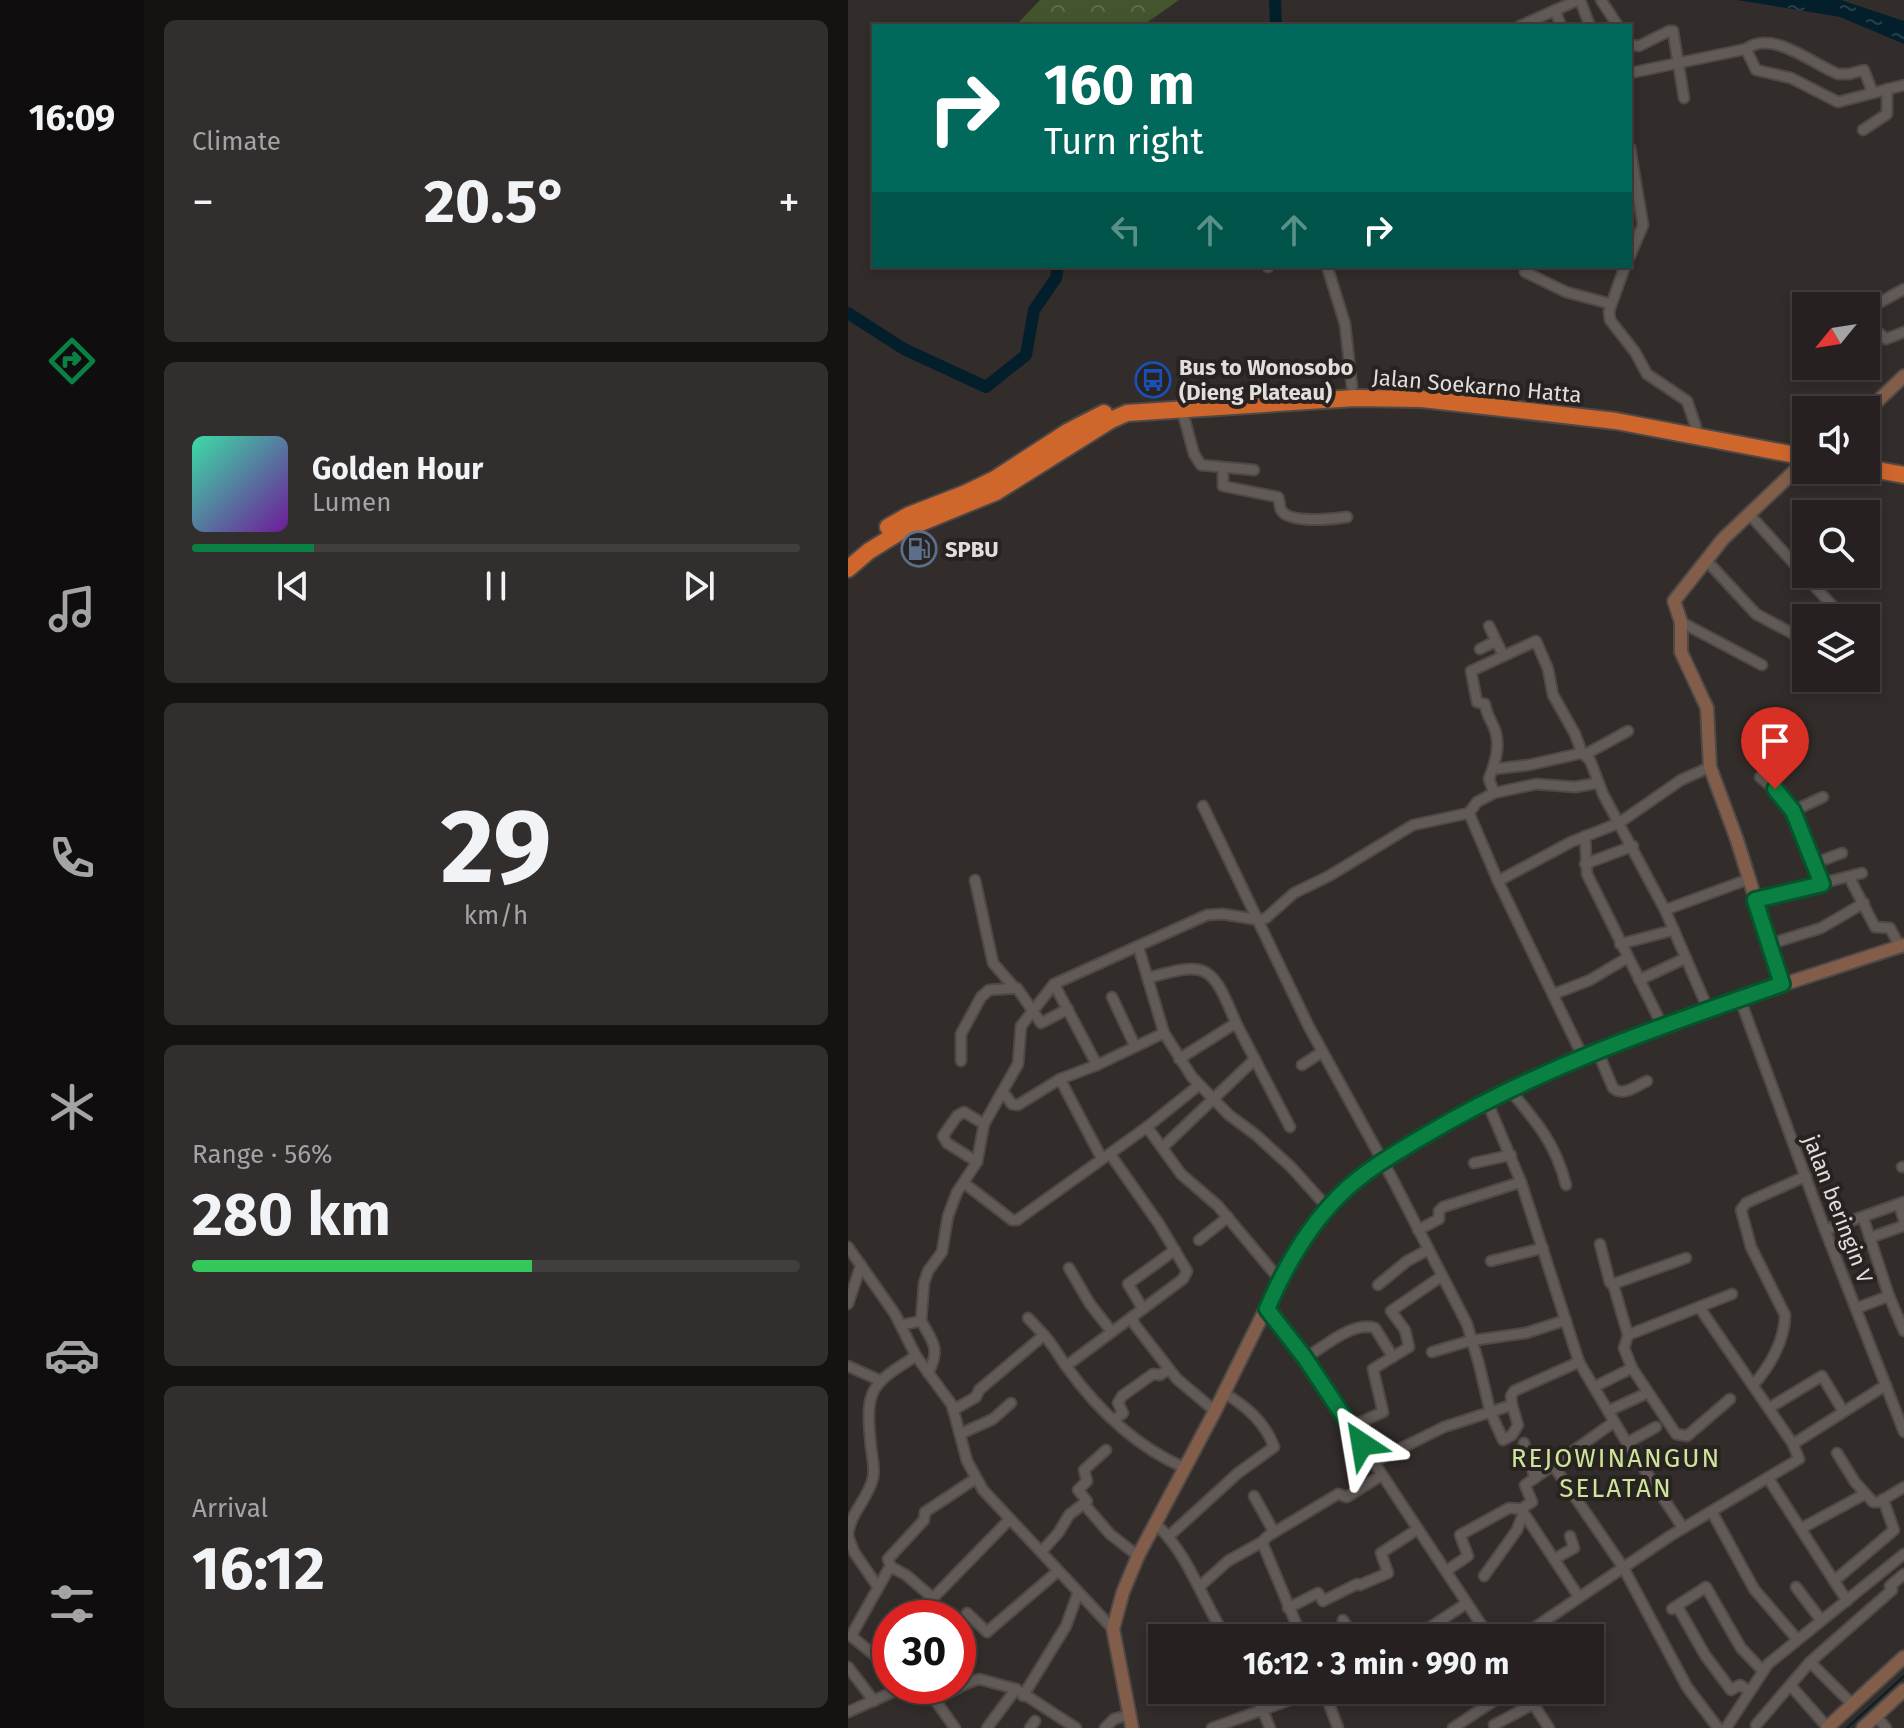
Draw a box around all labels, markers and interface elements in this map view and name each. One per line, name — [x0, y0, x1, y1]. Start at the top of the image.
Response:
text: 160 m — [1044, 52, 1195, 119]
icon: right — [912, 56, 1016, 160]
text: 16:09 — [29, 96, 115, 140]
text: Turn right — [1044, 120, 1204, 164]
text: Climate — [192, 126, 281, 157]
text: 20.5° — [424, 166, 568, 238]
text: − — [192, 176, 214, 229]
text: + — [778, 176, 800, 229]
icon: left — [1104, 208, 1148, 252]
icon: ahead — [1188, 208, 1232, 252]
icon: ahead — [1272, 208, 1316, 252]
icon: right — [1356, 208, 1400, 252]
north arrow — [1792, 292, 1880, 380]
map controls — [1792, 292, 1880, 692]
icon: directions — [44, 333, 100, 389]
place label: Bus to Wonosobo (Dieng Plateau) — [1179, 354, 1354, 406]
bus stop icon: Bus to Wonosobo (Dieng Plateau) — [1134, 361, 1172, 399]
street label: Jalan Soekarno Hatta — [1371, 363, 1583, 409]
button: sound — [1792, 396, 1880, 484]
text: Golden Hour — [312, 451, 483, 487]
text: Lumen — [312, 487, 391, 518]
button: search — [1792, 500, 1880, 588]
fuel station icon: SPBU — [900, 530, 938, 568]
place label: SPBU — [945, 536, 999, 563]
icon: previous — [271, 564, 315, 608]
icon: pause — [474, 564, 518, 608]
icon: next — [677, 564, 721, 608]
icon: music — [44, 581, 100, 637]
button: layers — [1792, 604, 1880, 692]
pin — [1741, 707, 1809, 789]
icon: arrive — [1753, 719, 1797, 763]
text: 29 — [441, 785, 551, 910]
icon: phone — [44, 830, 100, 886]
text: km/h — [464, 900, 528, 931]
icon: climate — [44, 1079, 100, 1135]
street label: jalan beringin V — [1797, 1130, 1879, 1287]
text: Range · 56% — [192, 1139, 333, 1170]
text: 280 km — [192, 1179, 391, 1251]
icon: car — [44, 1327, 100, 1383]
position arrow — [1320, 1402, 1404, 1486]
district label: REJOWINANGUN SELATAN — [1511, 1443, 1721, 1504]
text: Arrival — [192, 1493, 268, 1524]
text: 16:12 — [192, 1533, 325, 1605]
icon: filters — [44, 1576, 100, 1632]
speed limit sign: 30 — [872, 1600, 976, 1704]
text: 16:12 · 3 min · 990 m — [1243, 1646, 1509, 1682]

